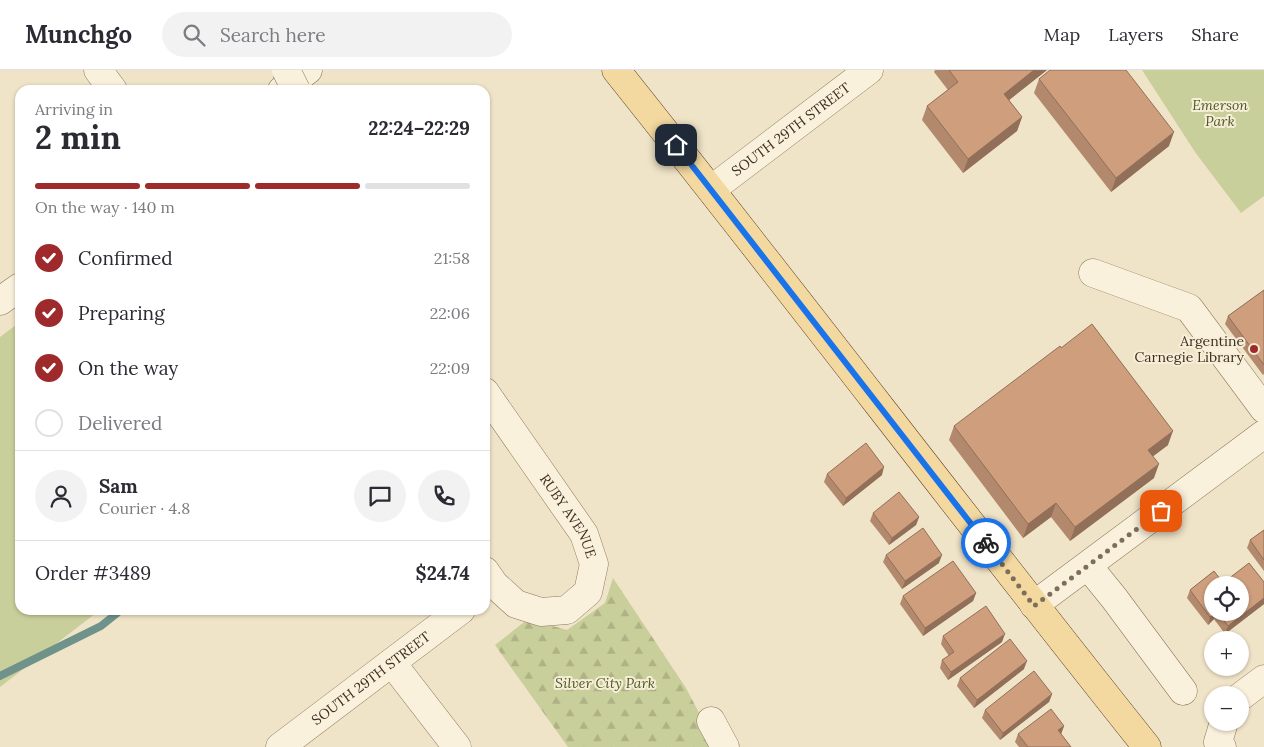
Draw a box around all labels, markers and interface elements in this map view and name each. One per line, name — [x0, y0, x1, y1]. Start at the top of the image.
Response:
search box — [162, 12, 512, 57]
text: Munchgo — [25, 19, 132, 50]
icon: search — [180, 21, 208, 49]
text: Search here — [220, 23, 326, 47]
text: Map — [1044, 23, 1080, 46]
text: Layers — [1108, 23, 1163, 46]
text: Share — [1191, 23, 1239, 46]
street label: SOUTH 29TH STREET — [728, 78, 854, 180]
park label: Emerson Park — [1192, 96, 1248, 130]
text: Arriving in — [35, 99, 113, 119]
text: 22:24–22:29 — [368, 116, 470, 140]
text: 2 min — [35, 117, 121, 158]
pin — [655, 124, 697, 166]
icon: home — [662, 131, 690, 159]
text: On the way · 140 m — [35, 197, 175, 217]
icon: check — [35, 244, 63, 272]
text: Confirmed — [78, 246, 173, 270]
text: 21:58 — [434, 248, 470, 268]
icon: check — [35, 299, 63, 327]
text: Preparing — [78, 301, 165, 325]
text: 22:06 — [430, 303, 470, 323]
place label: Argentine Carnegie Library — [1135, 332, 1245, 366]
marker: Argentine Carnegie Library — [1248, 343, 1260, 355]
icon: check — [35, 354, 63, 382]
text: On the way — [78, 356, 178, 380]
text: 22:09 — [430, 358, 470, 378]
text: Delivered — [78, 411, 162, 435]
button: person — [35, 470, 87, 522]
button: chat — [354, 470, 406, 522]
button: phone — [418, 470, 470, 522]
street label: RUBY AVENUE — [536, 470, 601, 561]
text: Sam — [99, 474, 138, 498]
pin — [1140, 490, 1182, 532]
icon: bag — [1147, 497, 1175, 525]
text: Courier · 4.8 — [99, 498, 190, 518]
courier — [961, 518, 1011, 568]
icon: bike — [972, 529, 1000, 557]
text: Order #3489 — [35, 561, 151, 585]
text: $24.74 — [415, 561, 470, 585]
map controls — [1204, 576, 1249, 731]
button: locate — [1204, 576, 1249, 621]
street label: SOUTH 29TH STREET — [308, 627, 434, 729]
button: + — [1204, 631, 1249, 676]
park label: Silver City Park — [555, 674, 655, 692]
button: − — [1204, 686, 1249, 731]

